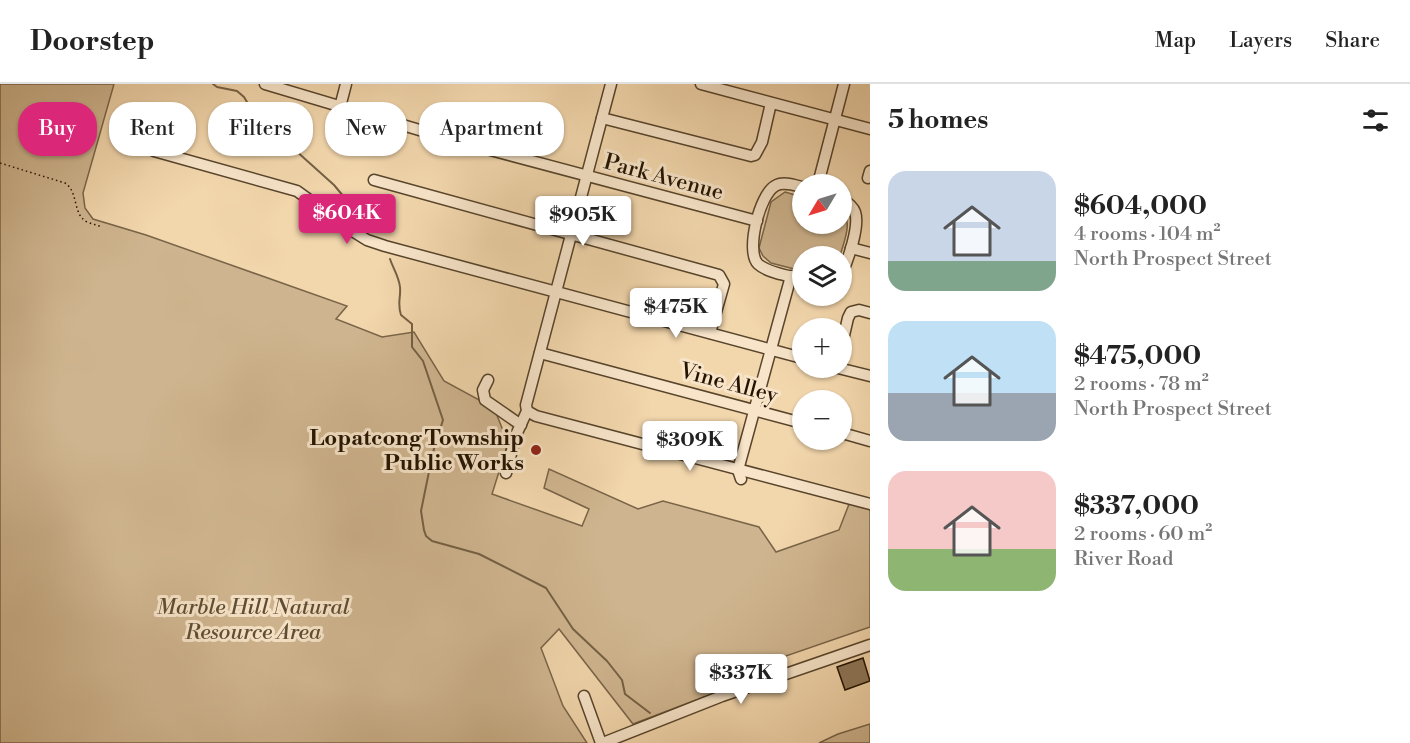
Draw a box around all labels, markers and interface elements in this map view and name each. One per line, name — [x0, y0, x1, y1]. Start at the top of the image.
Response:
text: Doorstep — [30, 24, 155, 59]
text: Map — [1155, 28, 1196, 54]
text: Layers — [1229, 28, 1292, 54]
text: Share — [1325, 28, 1380, 54]
chip: Buy — [18, 102, 97, 156]
chip: Rent — [109, 102, 196, 156]
chip: Filters — [208, 102, 313, 156]
chip: New — [325, 102, 407, 156]
chip: Apartment — [419, 102, 564, 156]
text: 5 homes — [888, 104, 988, 136]
icon: filters — [1359, 104, 1392, 137]
street label: Park Avenue — [601, 149, 726, 206]
north arrow — [792, 174, 852, 234]
map controls — [792, 174, 852, 450]
text: $604,000 — [1074, 190, 1207, 222]
pin: $604K — [305, 194, 389, 245]
icon: home — [936, 195, 1008, 267]
pin: $905K — [541, 196, 625, 247]
text: $604K — [313, 201, 381, 226]
text: $905K — [549, 203, 617, 228]
text: 4 rooms · 104 m² — [1074, 222, 1221, 247]
button: layers — [792, 246, 852, 306]
text: North Prospect Street — [1074, 247, 1272, 272]
pin: $475K — [634, 288, 718, 339]
text: $475K — [644, 295, 708, 320]
button: + — [792, 318, 852, 378]
text: $475,000 — [1074, 340, 1201, 372]
icon: home — [936, 345, 1008, 417]
street label: Vine Alley — [676, 357, 781, 410]
text: 2 rooms · 78 m² — [1074, 372, 1209, 397]
button: − — [792, 390, 852, 450]
text: North Prospect Street — [1074, 397, 1272, 422]
pin: $309K — [648, 421, 732, 472]
place label: Lopatcong Township Public Works — [309, 425, 524, 477]
text: $309K — [656, 428, 724, 453]
marker: Lopatcong Township Public Works — [529, 443, 543, 457]
text: $337,000 — [1074, 490, 1199, 522]
icon: home — [936, 495, 1008, 567]
text: 2 rooms · 60 m² — [1074, 522, 1212, 547]
text: River Road — [1074, 547, 1173, 572]
park label: Marble Hill Natural Resource Area — [156, 594, 350, 646]
pin: $337K — [699, 654, 783, 705]
text: $337K — [709, 661, 773, 686]

